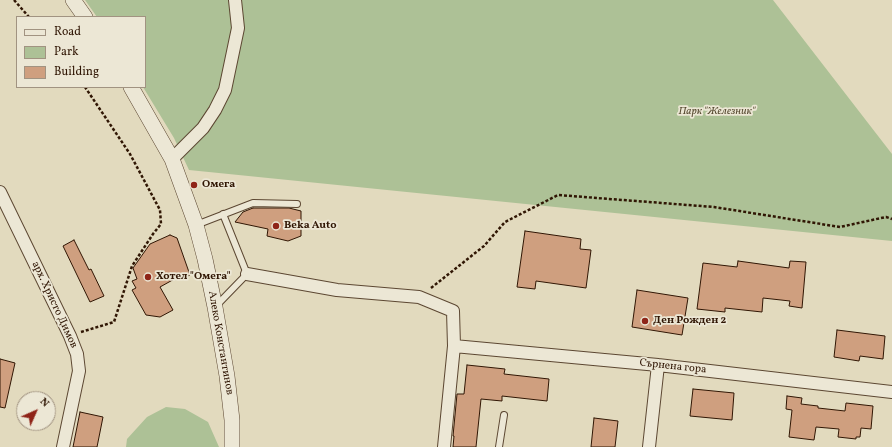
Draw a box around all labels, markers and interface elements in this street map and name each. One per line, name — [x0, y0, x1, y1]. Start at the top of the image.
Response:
legend — [16, 16, 146, 88]
text: Road — [54, 24, 81, 40]
text: Park — [54, 44, 79, 60]
text: Building — [54, 64, 99, 80]
park label: Парк "Железник" — [679, 105, 755, 119]
place label: Омега — [202, 178, 235, 192]
marker: Омега — [189, 180, 199, 190]
place label: Beka Auto — [284, 219, 336, 233]
marker: Beka Auto — [271, 221, 281, 231]
street label: арх. Христо Димов — [28, 259, 80, 351]
place label: Хотел "Омега" — [156, 270, 231, 284]
marker: Хотел "Омега" — [143, 272, 153, 282]
street label: Алеко Константинов — [204, 290, 236, 396]
place label: Ден Рожден 2 — [653, 314, 726, 328]
marker: Ден Рожден 2 — [640, 316, 650, 326]
street label: Сърнена гора — [639, 357, 707, 377]
north arrow — [16, 391, 56, 431]
text: N — [36, 395, 52, 411]

